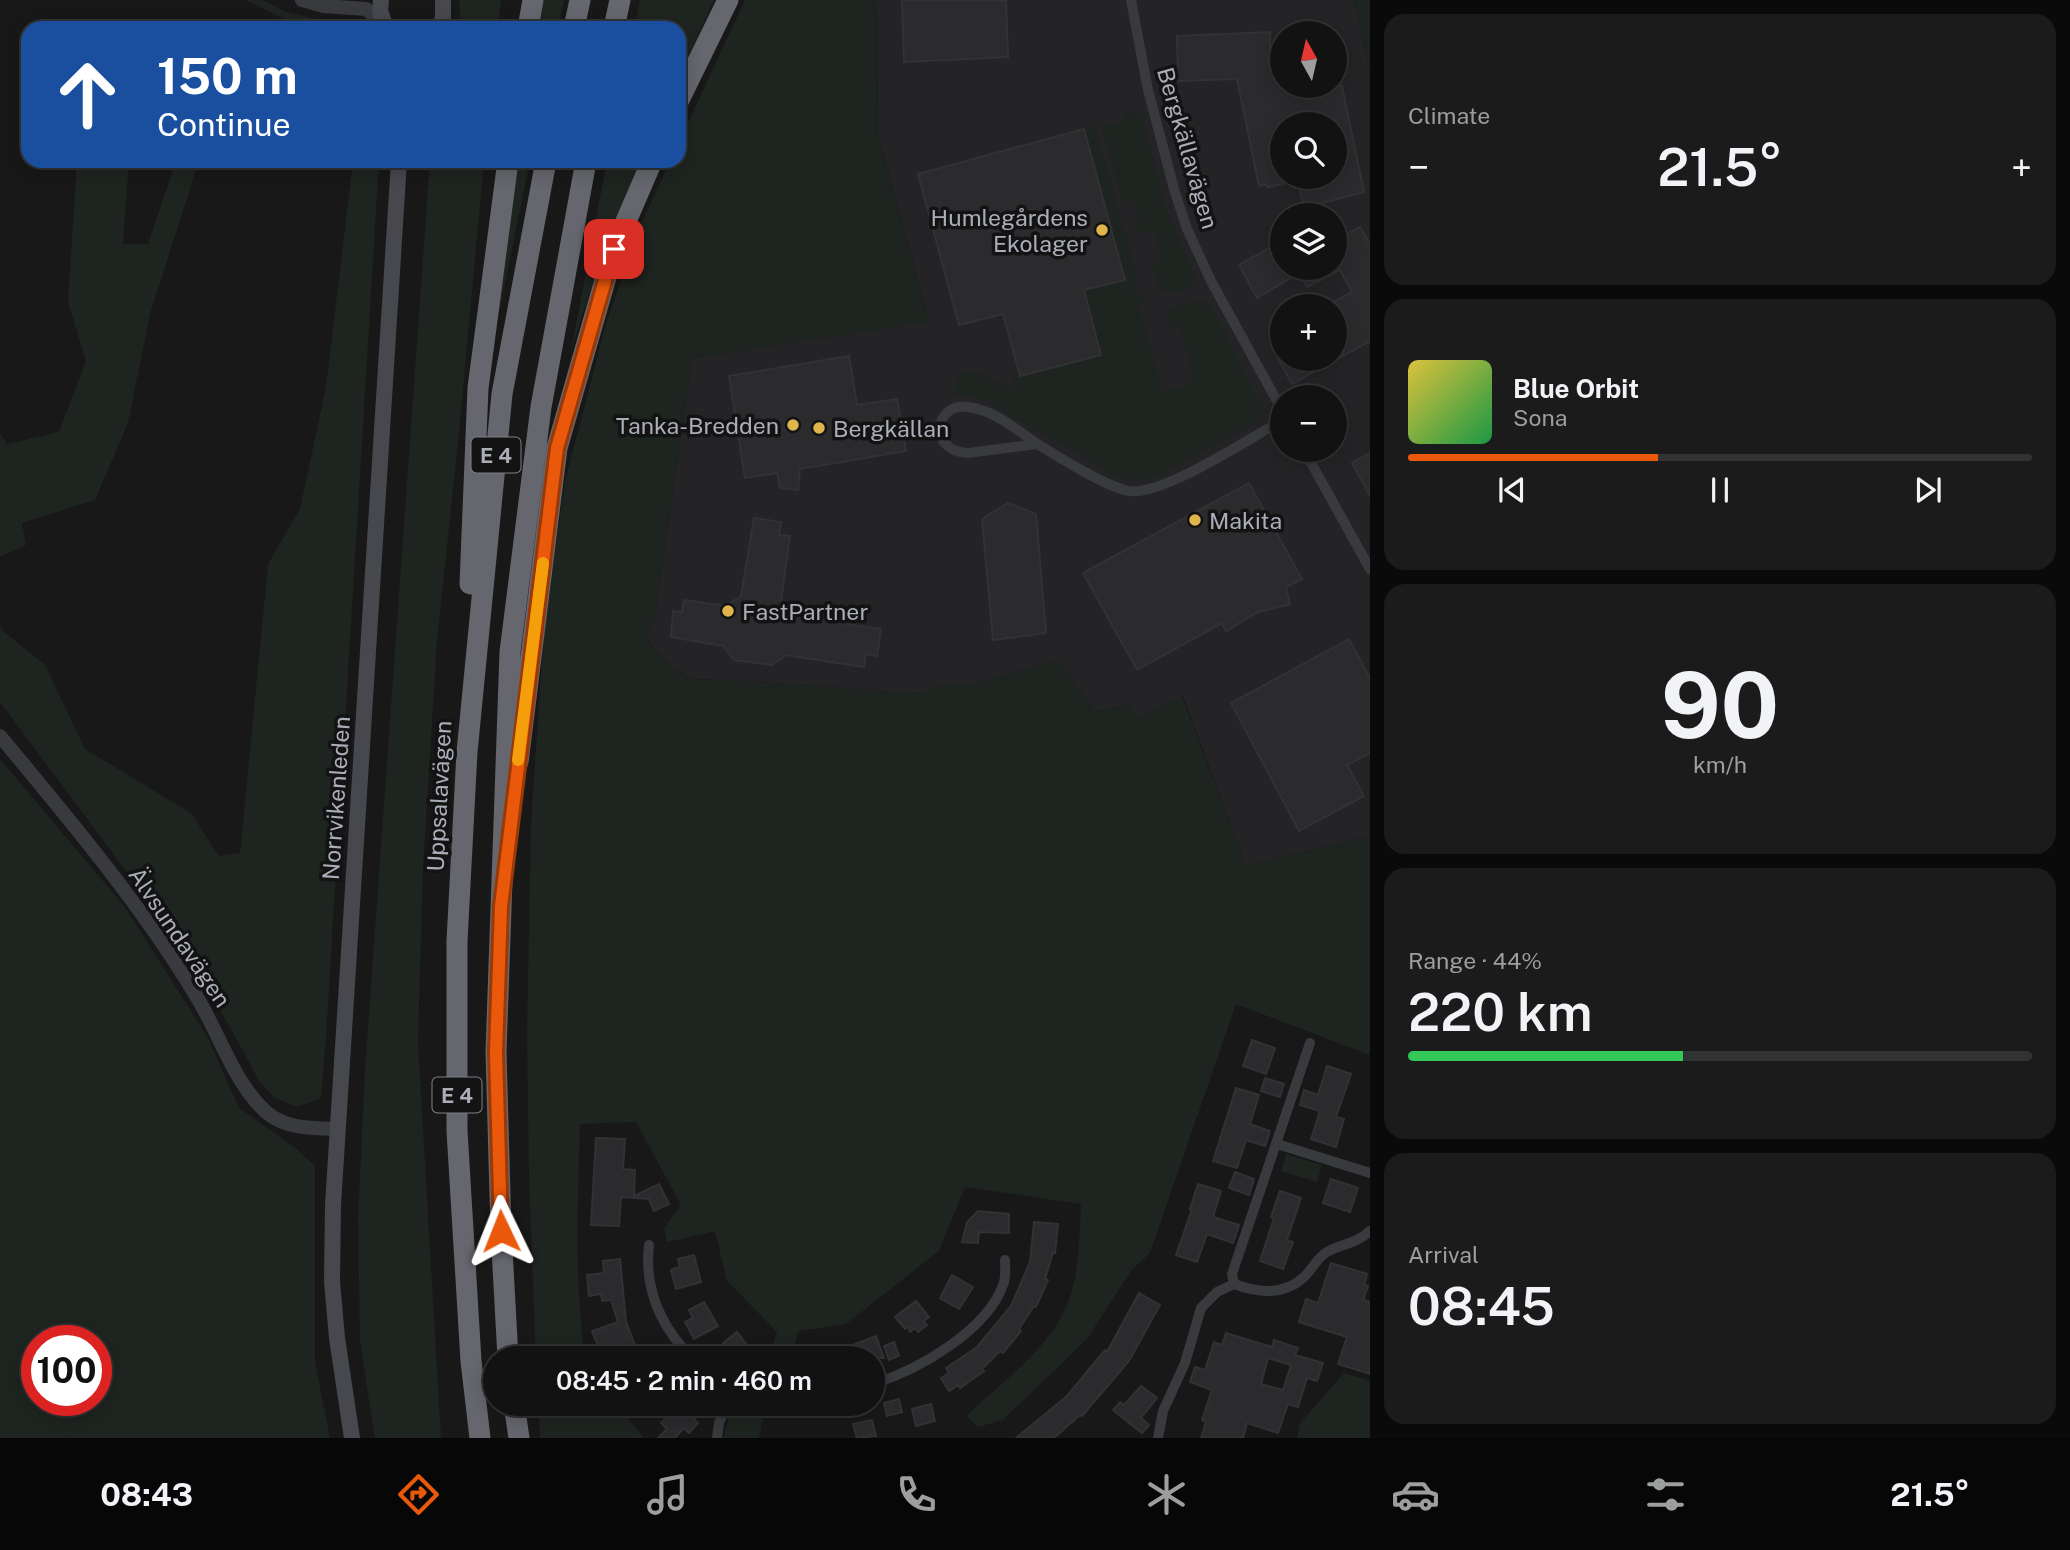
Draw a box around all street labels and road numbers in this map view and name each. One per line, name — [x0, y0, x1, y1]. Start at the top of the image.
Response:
street label: Bergkällavägen — [1152, 64, 1224, 232]
road number: E 4 — [472, 438, 520, 472]
street label: Norrvikenleden — [317, 715, 355, 881]
street label: Uppsalavägen — [422, 720, 456, 872]
street label: Älvsundavägen — [123, 862, 237, 1012]
road number: E 4 — [433, 1078, 482, 1112]

